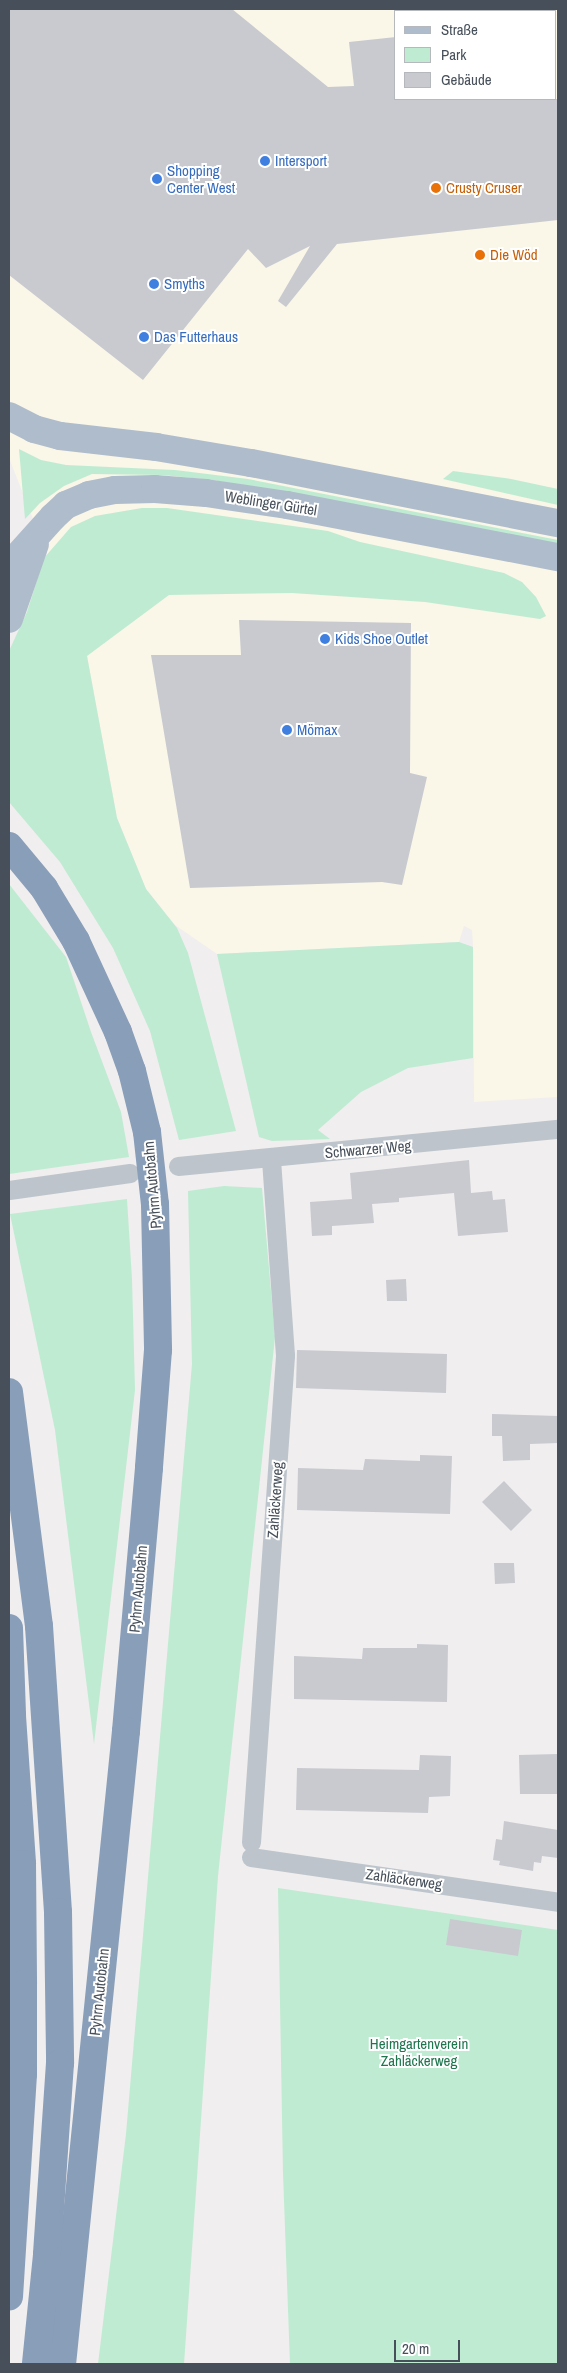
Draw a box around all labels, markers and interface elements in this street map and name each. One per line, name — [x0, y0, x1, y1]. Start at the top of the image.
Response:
legend — [394, 10, 557, 100]
text: Straße — [441, 19, 478, 40]
text: Park — [441, 44, 466, 65]
text: Gebäude — [441, 69, 492, 90]
place label: Intersport — [275, 152, 327, 170]
marker: Intersport — [259, 155, 271, 167]
place label: Shopping Center West — [167, 161, 235, 196]
marker: Shopping Center West — [151, 173, 163, 185]
place label: Crusty Cruser — [446, 179, 522, 197]
marker: Crusty Cruser — [430, 182, 442, 194]
place label: Die Wöd — [490, 246, 538, 264]
marker: Die Wöd — [474, 249, 486, 261]
place label: Smyths — [164, 275, 205, 293]
marker: Smyths — [148, 278, 160, 290]
place label: Das Futterhaus — [154, 328, 238, 346]
marker: Das Futterhaus — [138, 331, 150, 343]
street label: Weblinger Gürtel — [224, 487, 318, 519]
place label: Kids Shoe Outlet — [335, 630, 428, 648]
marker: Kids Shoe Outlet — [319, 633, 331, 645]
place label: Mömax — [297, 721, 337, 739]
marker: Mömax — [281, 724, 293, 736]
street label: Schwarzer Weg — [324, 1136, 412, 1162]
street label: Pyhrn Autobahn — [139, 1140, 165, 1230]
street label: Zahläckerweg — [263, 1461, 287, 1539]
street label: Pyhrn Autobahn — [125, 1544, 151, 1634]
street label: Zahläckerweg — [365, 1865, 443, 1893]
street label: Pyhrn Autobahn — [85, 1947, 113, 2037]
park label: Heimgartenverein Zahläckerweg — [370, 2034, 468, 2069]
scale bar — [397, 2330, 463, 2362]
text: 20 m — [402, 2338, 429, 2359]

